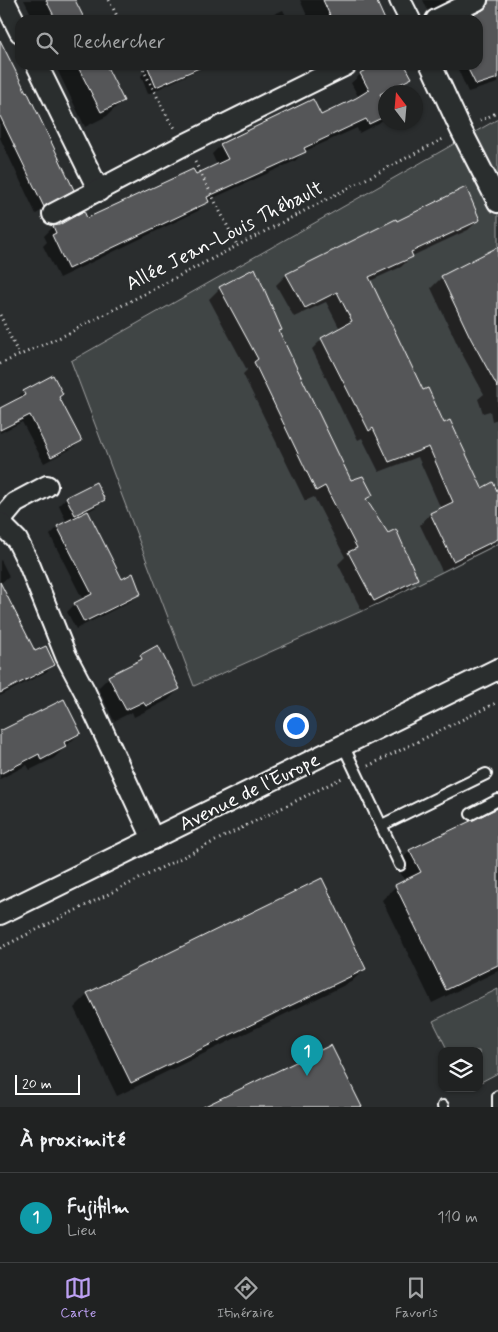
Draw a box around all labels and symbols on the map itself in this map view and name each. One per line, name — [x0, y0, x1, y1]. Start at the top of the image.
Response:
north arrow — [378, 85, 423, 130]
street label: Allée Jean-Louis Thébault — [121, 175, 328, 298]
your location — [283, 713, 309, 739]
street label: Avenue de l'Europe — [175, 747, 325, 838]
pin: 1 — [291, 1035, 323, 1076]
scale bar — [15, 1072, 80, 1095]

